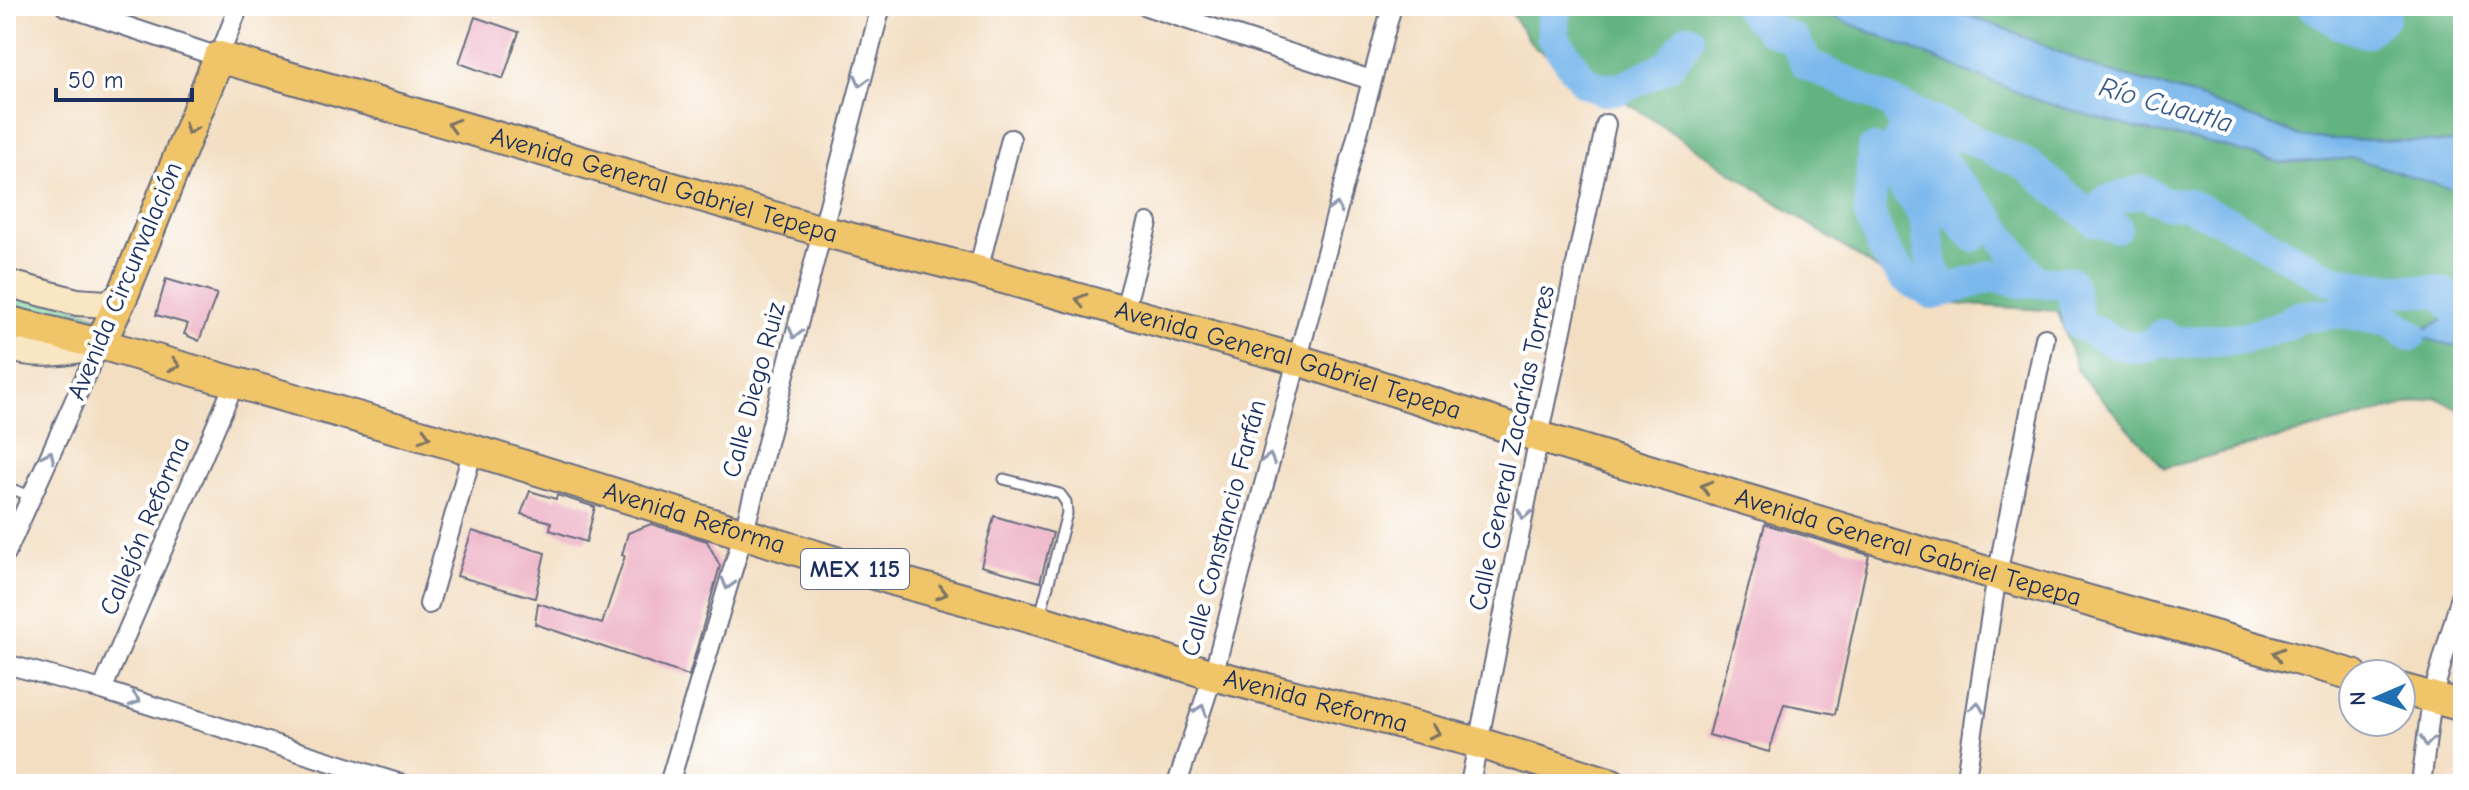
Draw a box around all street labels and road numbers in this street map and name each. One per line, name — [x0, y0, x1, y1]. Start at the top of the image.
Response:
street label: Avenida General Gabriel Tepepa — [487, 121, 841, 249]
street label: Avenida Circunvalación — [61, 157, 189, 405]
street label: Calle General Zacarías Torres — [1463, 283, 1561, 613]
street label: Avenida General Gabriel Tepepa — [1112, 295, 1465, 426]
street label: Calle Diego Ruiz — [716, 299, 792, 481]
street label: Calle Constancio Farfán — [1175, 396, 1273, 660]
street label: Callejón Reforma — [94, 432, 196, 620]
street label: Avenida Reforma — [600, 476, 789, 560]
street label: Avenida General Gabriel Tepepa — [1732, 482, 2085, 613]
road number: MEX 115 — [801, 549, 909, 589]
street label: Avenida Reforma — [1220, 663, 1411, 739]

